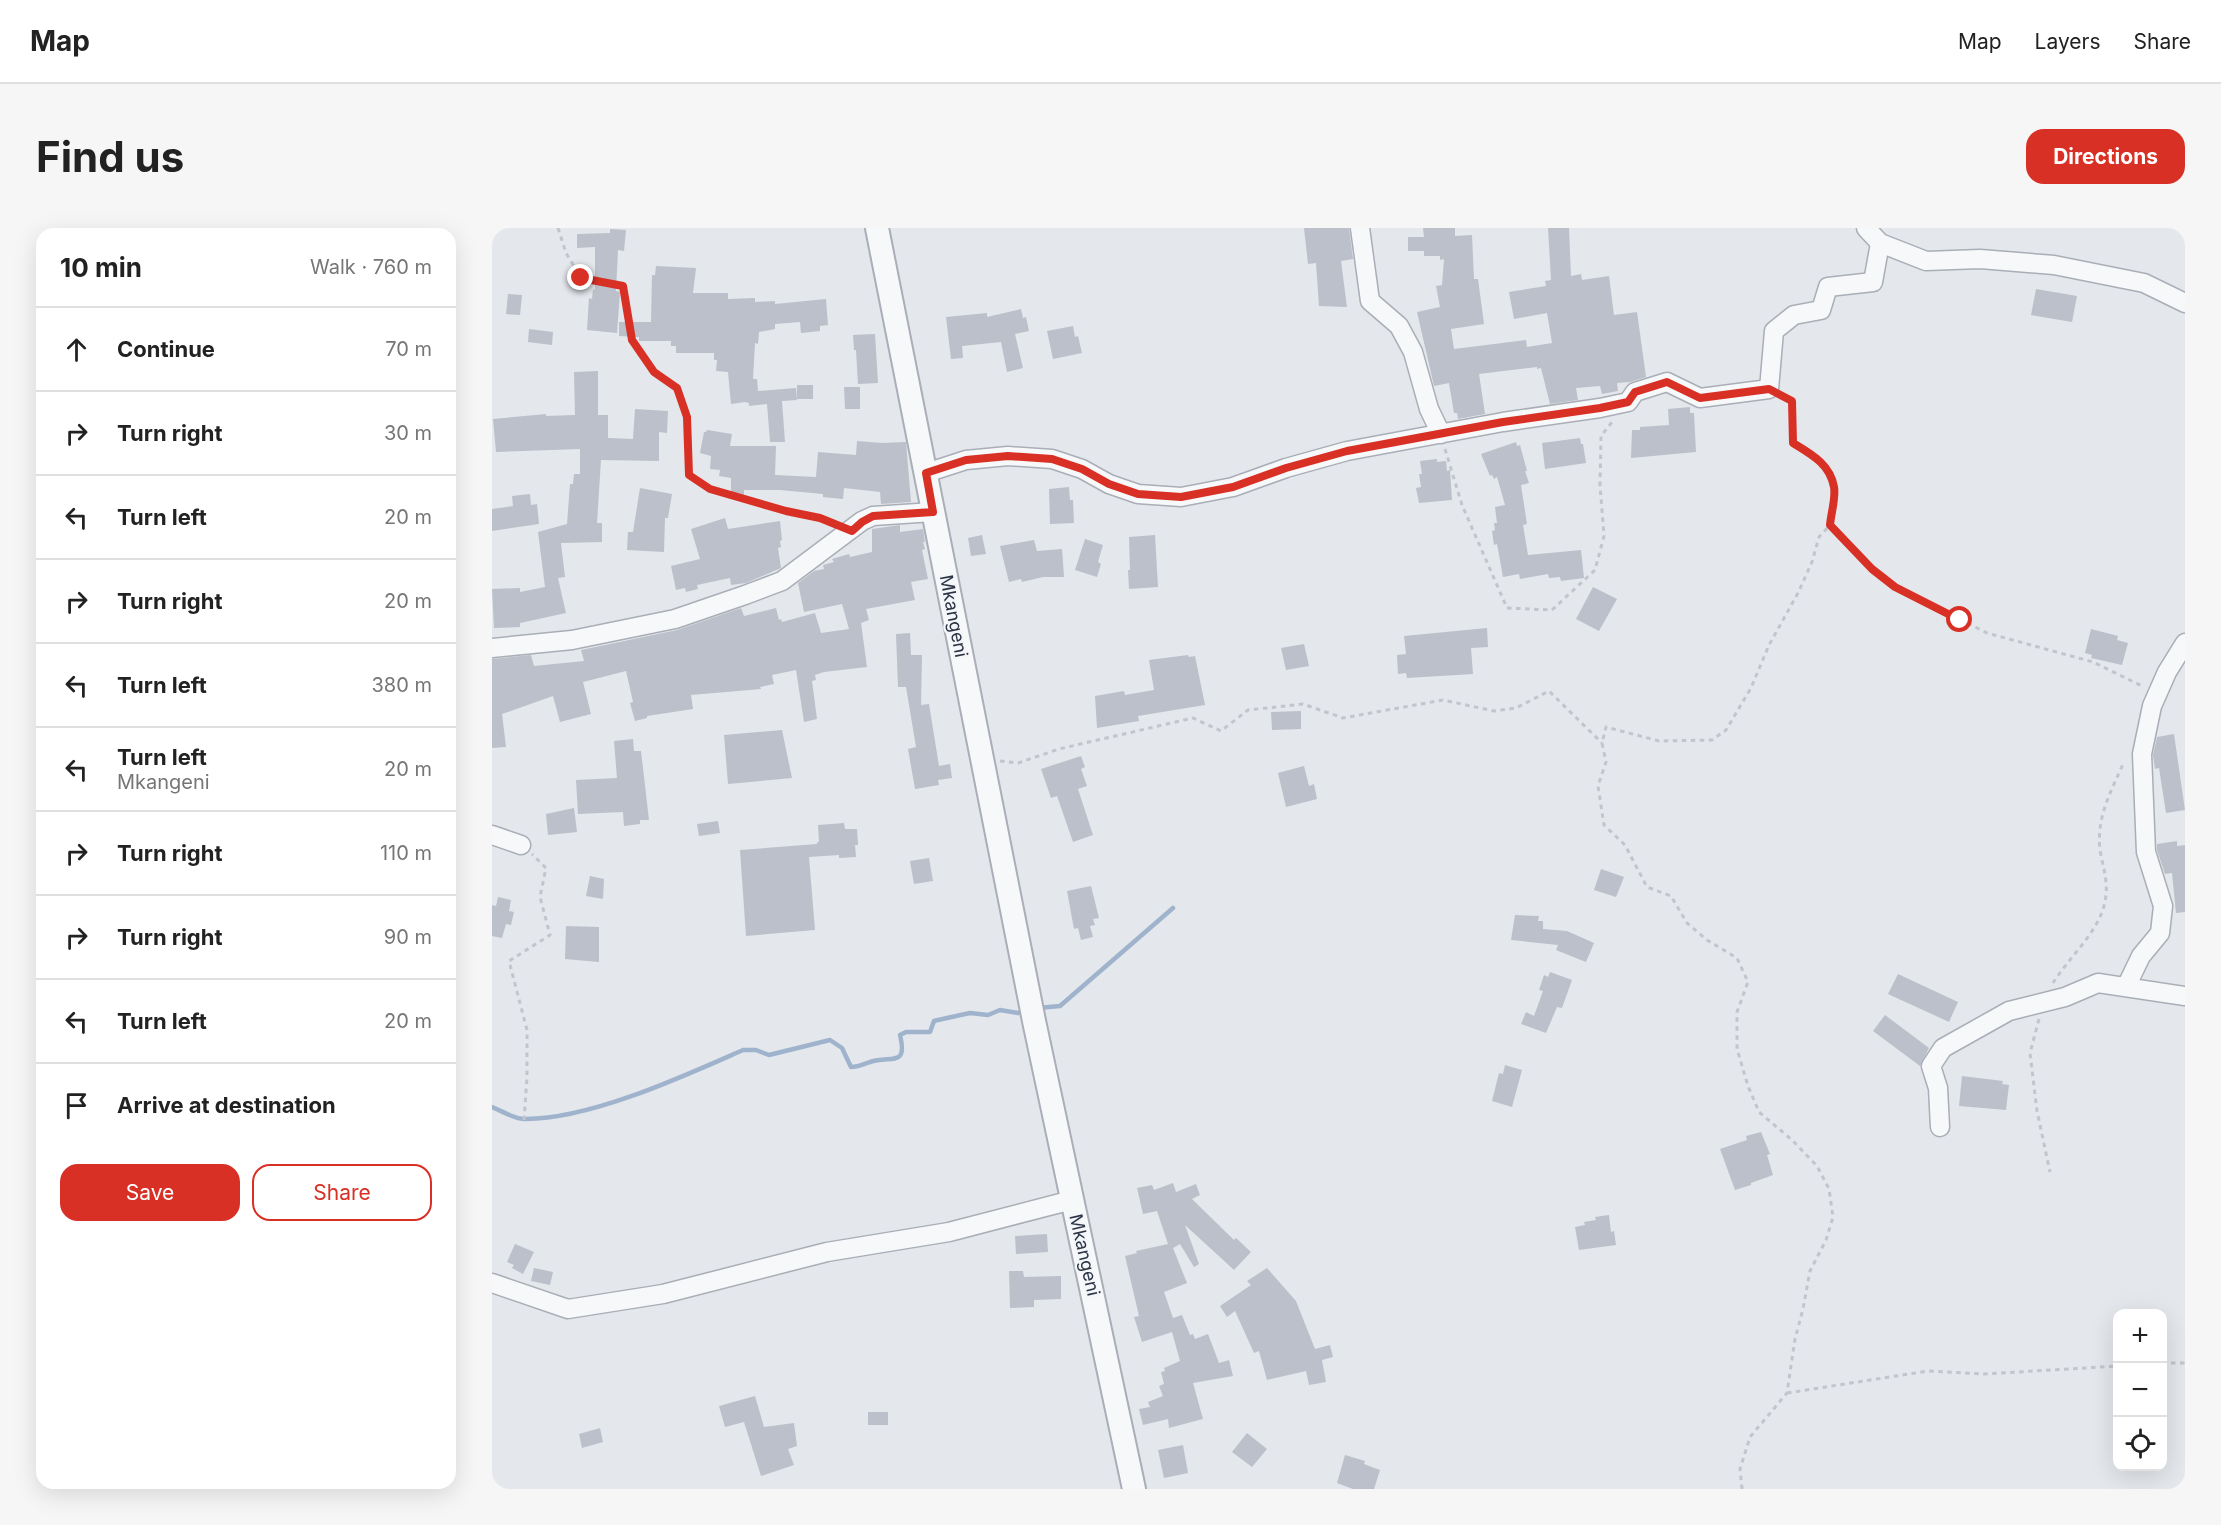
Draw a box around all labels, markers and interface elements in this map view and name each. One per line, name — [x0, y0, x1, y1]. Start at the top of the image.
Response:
text: Map — [30, 24, 90, 58]
text: Map — [1958, 29, 2002, 54]
text: Layers — [2035, 29, 2101, 54]
text: Share — [2134, 29, 2191, 54]
button: Directions — [2026, 129, 2185, 184]
text: Find us — [36, 131, 184, 182]
text: 10 min — [60, 252, 142, 283]
text: Walk · 760 m — [310, 255, 432, 279]
route end — [567, 264, 593, 290]
icon: ahead — [60, 333, 93, 366]
text: Continue — [117, 336, 215, 362]
text: 70 m — [385, 337, 432, 361]
icon: right — [60, 417, 93, 450]
text: Turn right — [117, 420, 223, 446]
text: 30 m — [384, 421, 432, 445]
icon: left — [60, 501, 93, 534]
text: Turn left — [117, 504, 207, 530]
text: 20 m — [384, 505, 432, 529]
street label: Mkangeni — [936, 573, 972, 659]
icon: right — [60, 585, 93, 618]
text: Turn right — [117, 588, 223, 614]
text: 20 m — [384, 589, 432, 613]
route start — [1946, 606, 1972, 632]
icon: left — [60, 669, 93, 702]
text: Turn left — [117, 672, 207, 698]
text: 380 m — [372, 673, 432, 697]
text: Turn left — [117, 744, 207, 770]
icon: left — [60, 753, 93, 786]
text: 20 m — [384, 757, 432, 781]
text: Mkangeni — [117, 770, 210, 794]
icon: right — [60, 837, 93, 870]
text: Turn right — [117, 840, 223, 866]
text: 110 m — [380, 841, 432, 865]
icon: right — [60, 921, 93, 954]
text: Turn right — [117, 924, 223, 950]
text: 90 m — [384, 925, 432, 949]
icon: left — [60, 1005, 93, 1038]
text: Turn left — [117, 1008, 207, 1034]
text: 20 m — [384, 1009, 432, 1033]
icon: arrive — [60, 1089, 93, 1122]
text: Arrive at destination — [117, 1092, 336, 1118]
button: Save — [60, 1164, 240, 1221]
button: Share — [252, 1164, 432, 1221]
street label: Mkangeni — [1065, 1212, 1105, 1298]
map controls — [2113, 1309, 2167, 1471]
button: + — [2113, 1309, 2167, 1363]
button: − — [2113, 1363, 2167, 1417]
button: locate — [2113, 1417, 2167, 1471]

